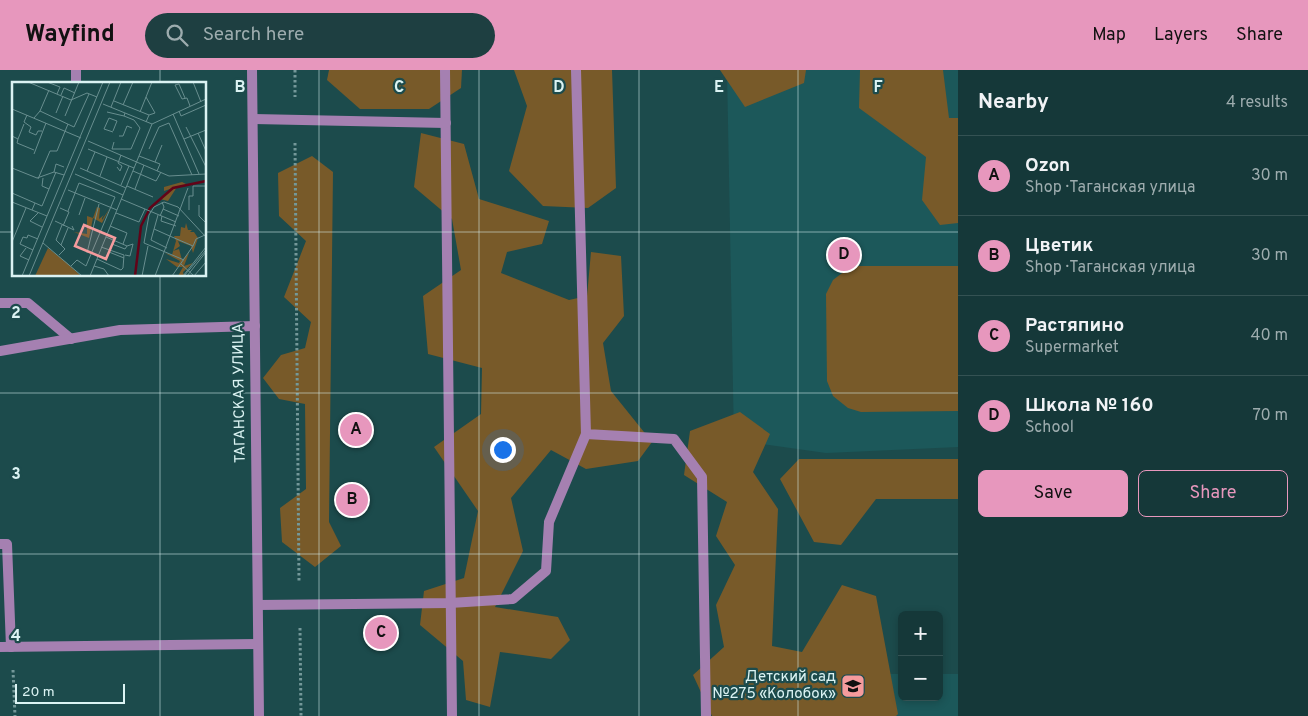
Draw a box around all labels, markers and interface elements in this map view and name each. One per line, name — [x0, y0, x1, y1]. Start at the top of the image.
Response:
search box — [145, 13, 495, 58]
text: Wayfind — [25, 20, 115, 50]
icon: search — [163, 21, 191, 49]
text: Search here — [203, 23, 304, 47]
text: Map — [1092, 24, 1126, 47]
text: Layers — [1154, 24, 1208, 47]
text: Share — [1236, 24, 1283, 47]
text: B — [234, 78, 246, 98]
text: C — [394, 78, 404, 98]
text: D — [553, 78, 565, 98]
text: E — [714, 78, 724, 98]
text: F — [873, 78, 883, 98]
inset map — [12, 82, 206, 276]
text: Nearby — [978, 89, 1049, 116]
text: 4 results — [1226, 93, 1288, 113]
text: Ozon — [1025, 154, 1070, 178]
text: A — [988, 166, 1000, 186]
text: 30 m — [1251, 166, 1288, 186]
text: Shop · Таганская улица — [1025, 178, 1196, 198]
text: Цветик — [1025, 234, 1093, 258]
pin: D — [828, 236, 860, 274]
text: B — [988, 246, 1000, 266]
text: 30 m — [1251, 246, 1288, 266]
text: Shop · Таганская улица — [1025, 258, 1196, 278]
text: 2 — [11, 304, 21, 324]
text: Растяпино — [1025, 314, 1124, 338]
street label: ТАГАНСКАЯ УЛИЦА — [229, 323, 251, 463]
text: C — [989, 326, 999, 346]
text: 40 m — [1250, 326, 1288, 346]
text: Supermarket — [1025, 338, 1119, 358]
text: Школа № 160 — [1025, 394, 1154, 418]
text: D — [988, 406, 1000, 426]
text: 70 m — [1253, 406, 1288, 426]
pin: A — [340, 411, 372, 449]
text: School — [1025, 418, 1074, 438]
your location — [490, 437, 516, 463]
text: 3 — [11, 465, 21, 485]
button: Save — [978, 470, 1128, 517]
button: Share — [1138, 470, 1288, 517]
pin: B — [336, 481, 368, 519]
map controls — [898, 611, 943, 701]
button: + — [898, 611, 943, 656]
pin: C — [365, 614, 397, 652]
text: 4 — [11, 627, 21, 647]
button: − — [898, 656, 943, 701]
place label: Детский сад №275 «Колобок» — [712, 668, 836, 704]
school or university icon: Детский сад №275 «Колобок» — [840, 673, 866, 699]
scale bar — [15, 681, 125, 704]
text: 20 m — [22, 684, 55, 701]

